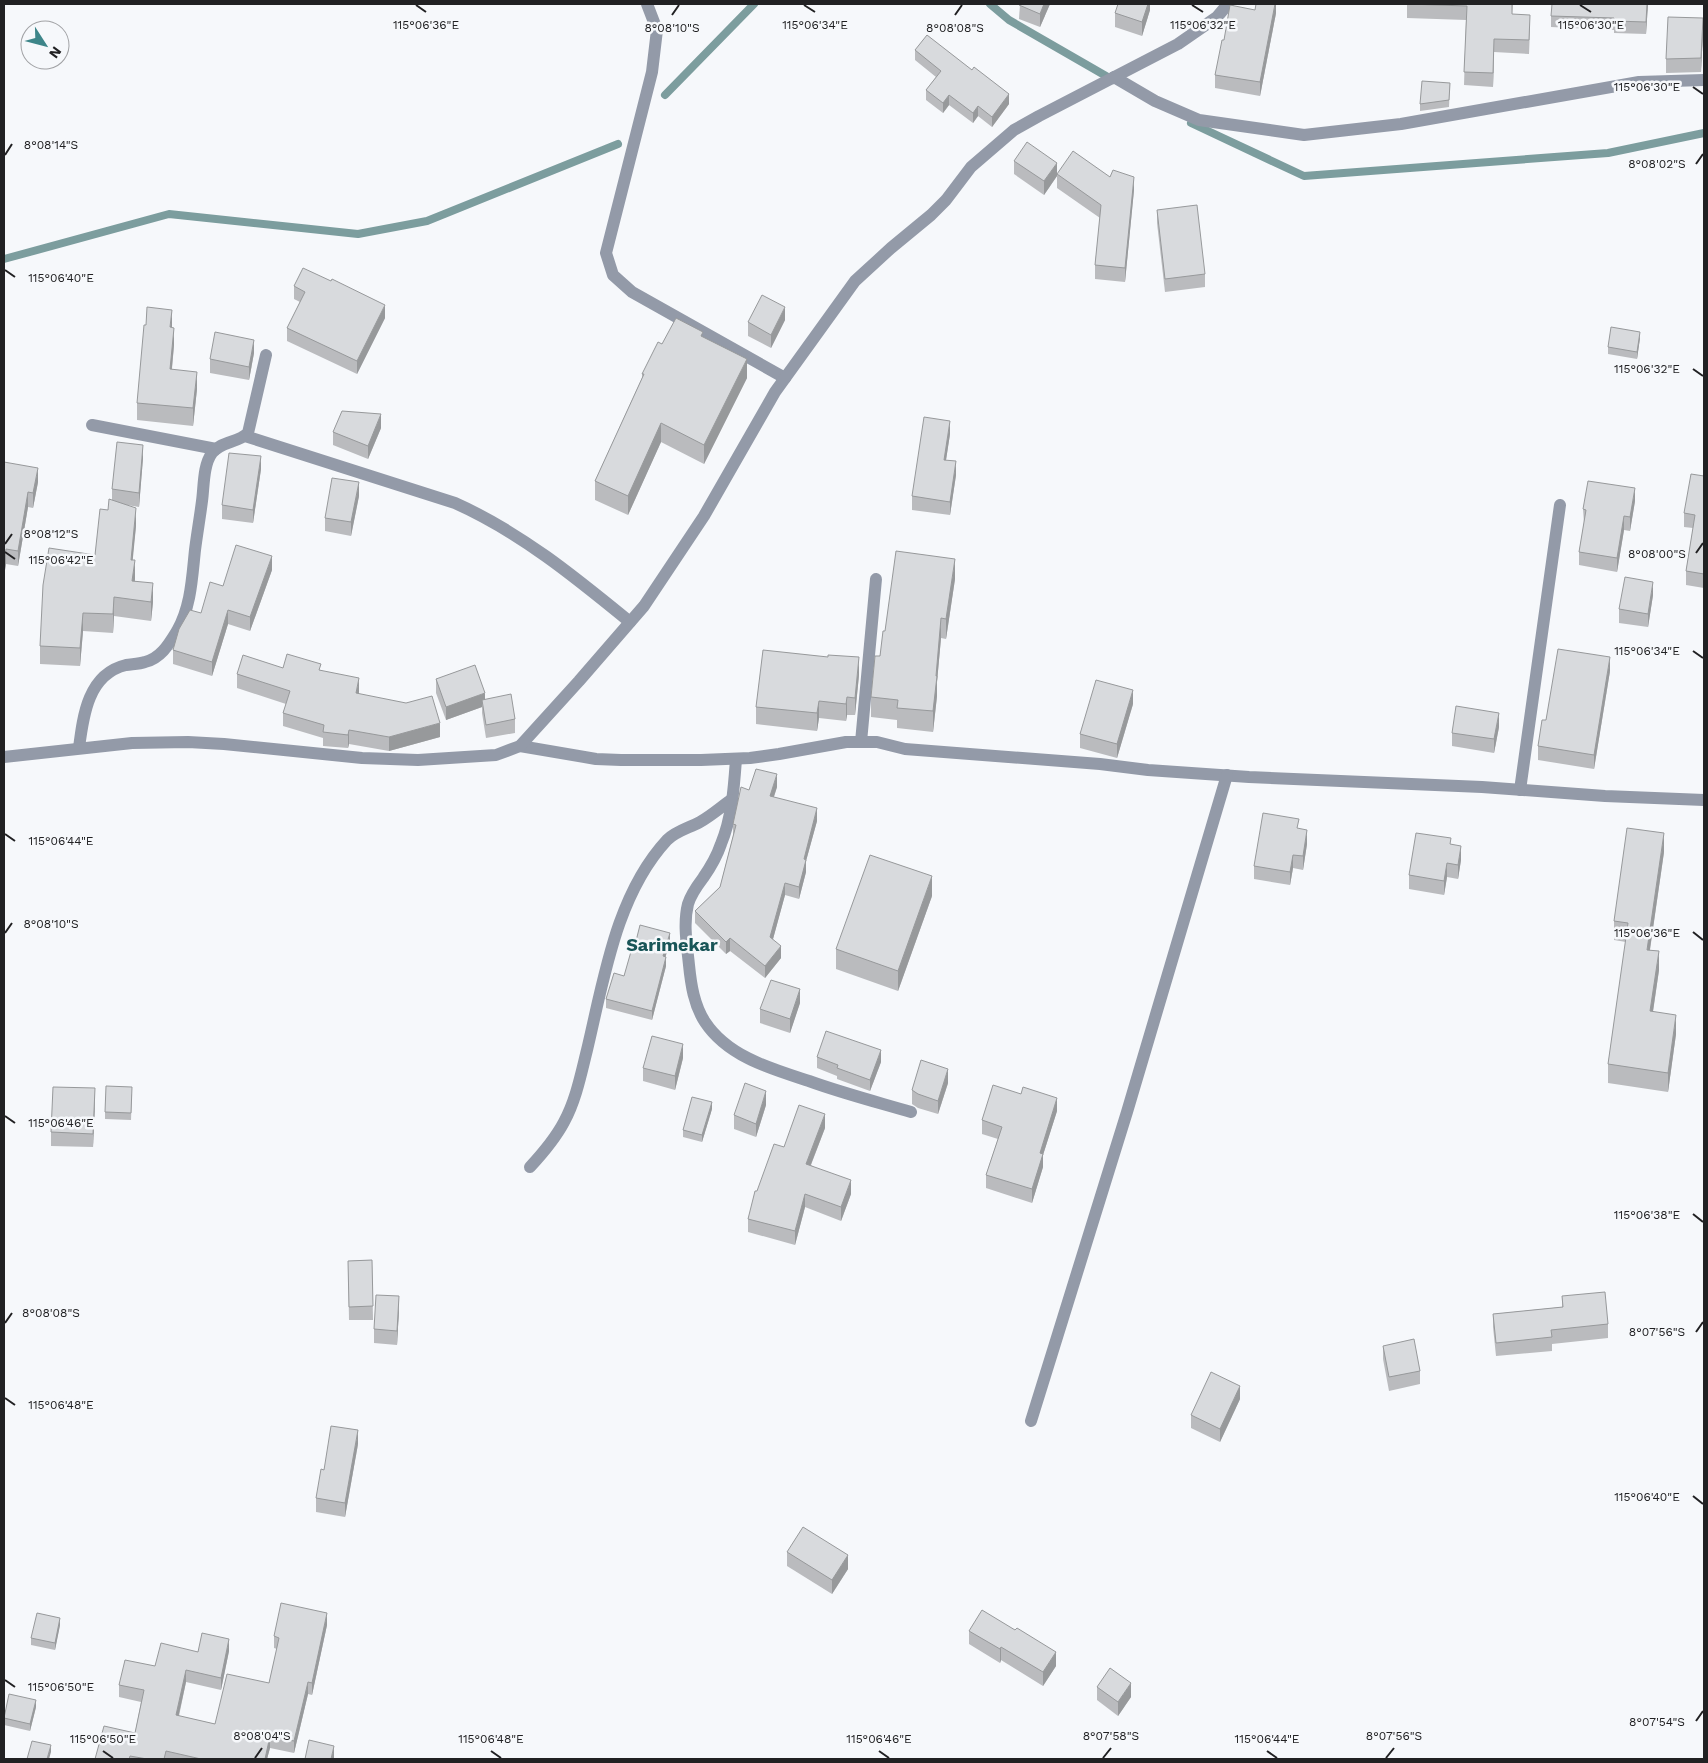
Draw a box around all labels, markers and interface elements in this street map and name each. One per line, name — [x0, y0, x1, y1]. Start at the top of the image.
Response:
text: 115°06'36"E — [393, 18, 459, 32]
text: 115°06'34"E — [782, 18, 848, 32]
text: 115°06'32"E — [1170, 18, 1236, 32]
text: 115°06'30"E — [1558, 18, 1625, 32]
north arrow — [20, 20, 70, 70]
text: 8°08'10"S — [644, 21, 700, 35]
text: 8°08'08"S — [926, 21, 984, 35]
text: N — [46, 44, 65, 62]
text: 115°06'30"E — [1614, 80, 1681, 94]
text: 8°08'14"S — [24, 138, 78, 152]
text: 8°08'02"S — [1628, 157, 1686, 171]
text: 115°06'40"E — [28, 271, 94, 285]
text: 115°06'32"E — [1614, 362, 1680, 376]
text: 8°08'12"S — [24, 527, 78, 541]
text: 8°08'00"S — [1628, 547, 1686, 561]
text: 115°06'42"E — [28, 553, 94, 567]
text: 115°06'34"E — [1614, 644, 1680, 658]
text: 115°06'44"E — [29, 834, 94, 848]
text: 8°08'10"S — [23, 917, 79, 931]
text: 115°06'36"E — [1614, 926, 1680, 940]
district label: Sarimekar — [626, 934, 718, 955]
text: 115°06'46"E — [28, 1116, 94, 1130]
text: 115°06'38"E — [1614, 1208, 1681, 1222]
text: 8°08'08"S — [22, 1306, 80, 1320]
text: 8°07'56"S — [1629, 1325, 1685, 1339]
text: 115°06'48"E — [28, 1398, 94, 1412]
text: 115°06'40"E — [1614, 1490, 1680, 1504]
text: 115°06'50"E — [28, 1680, 95, 1694]
text: 8°07'54"S — [1629, 1715, 1685, 1729]
text: 8°08'04"S — [233, 1729, 291, 1743]
text: 8°07'58"S — [1083, 1729, 1139, 1743]
text: 8°07'56"S — [1366, 1729, 1422, 1743]
text: 115°06'50"E — [70, 1732, 137, 1746]
text: 115°06'48"E — [458, 1732, 524, 1746]
text: 115°06'46"E — [846, 1732, 912, 1746]
text: 115°06'44"E — [1235, 1732, 1300, 1746]

